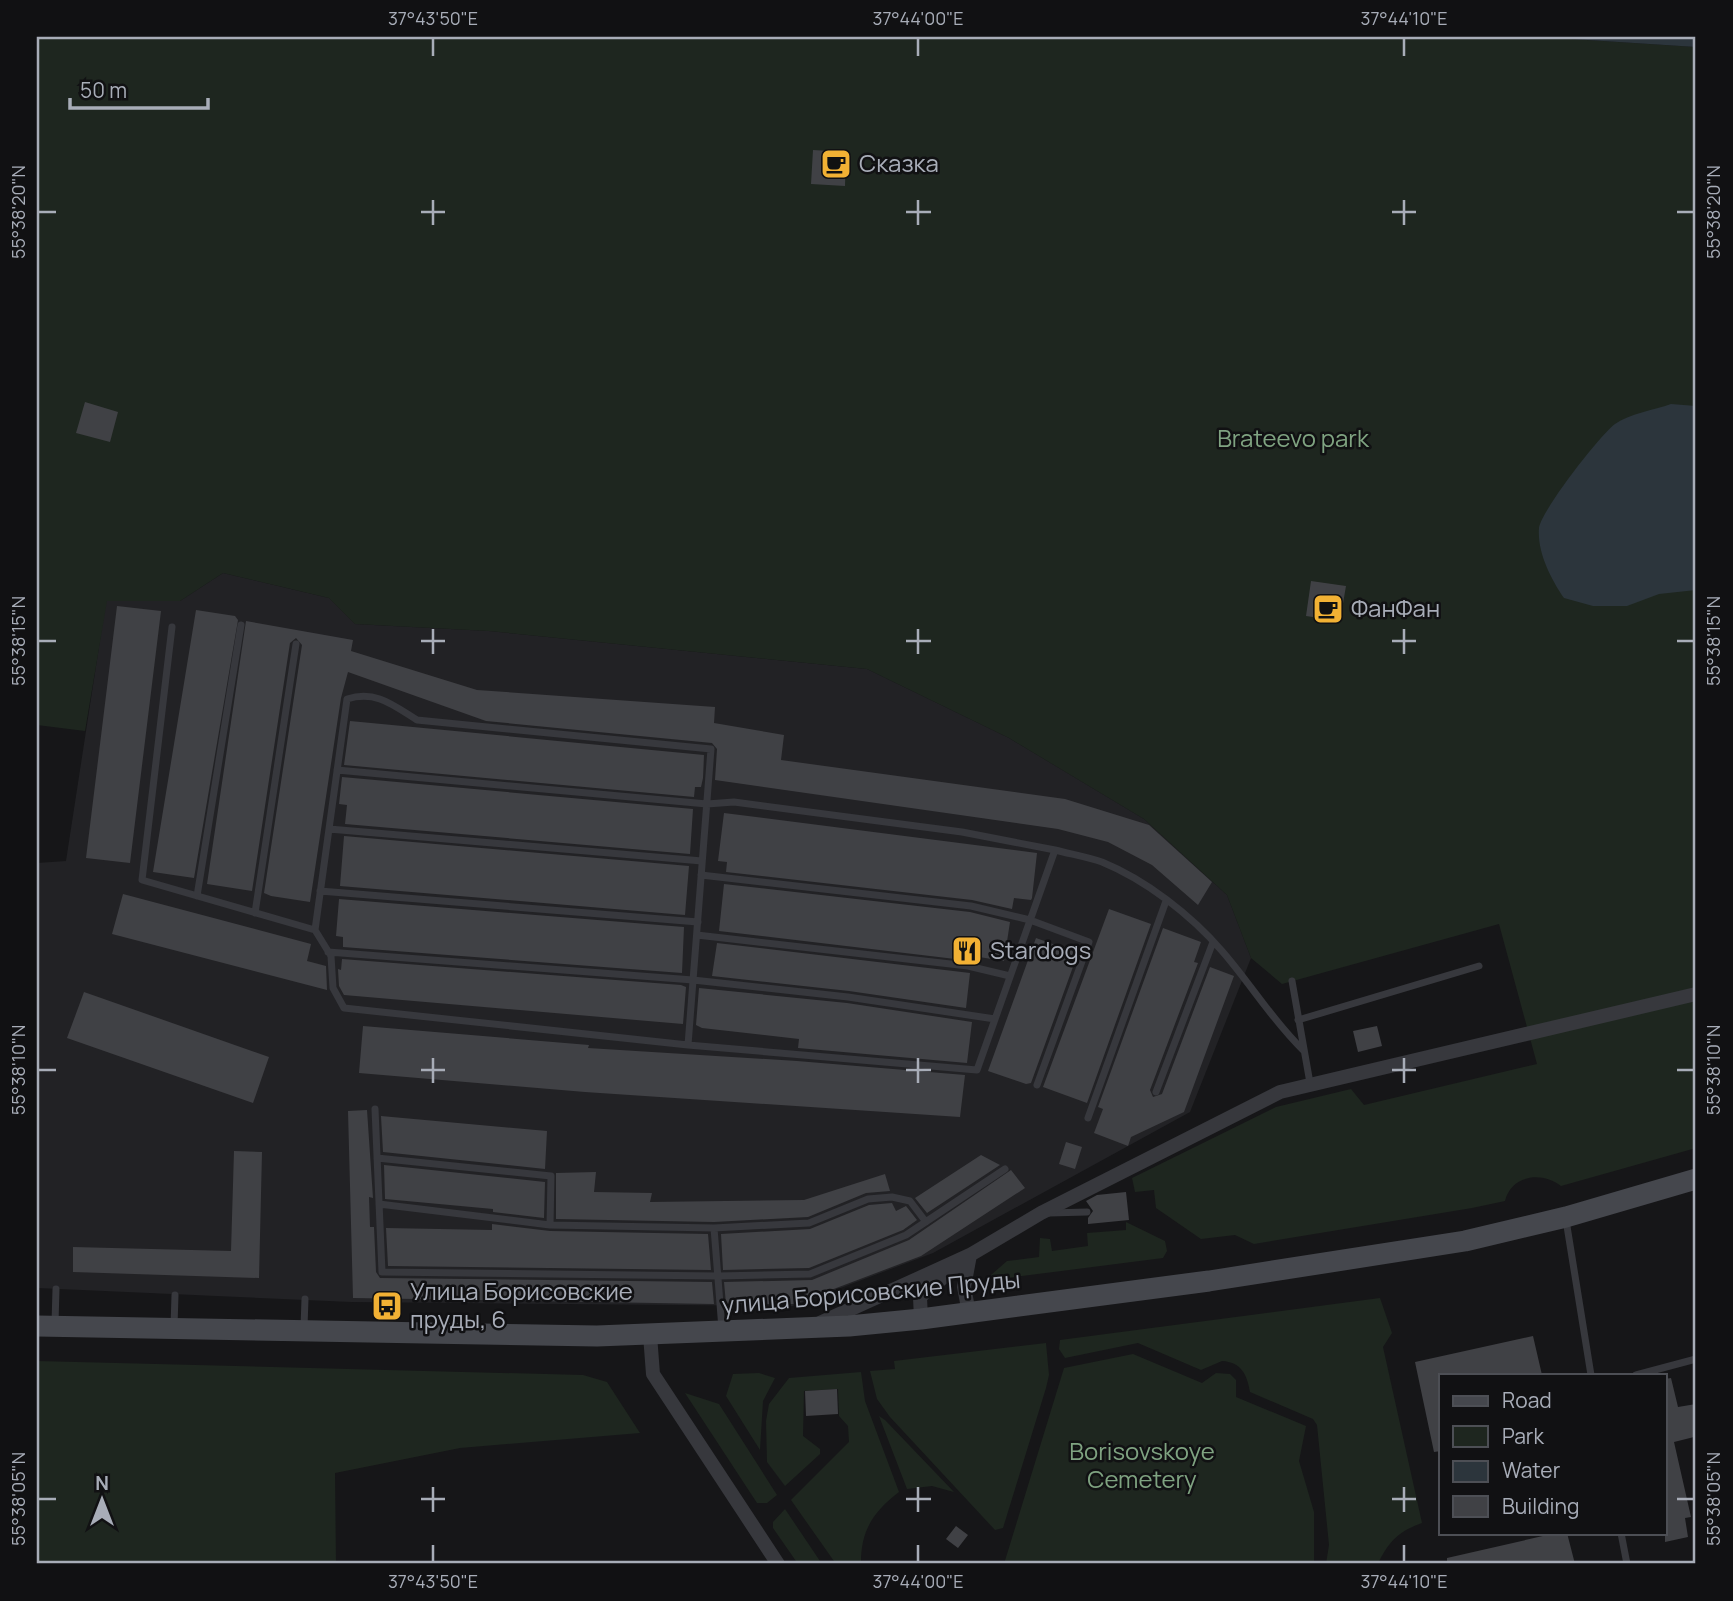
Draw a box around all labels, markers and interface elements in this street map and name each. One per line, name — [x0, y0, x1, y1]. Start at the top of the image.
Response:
text: 37°43'50"E — [388, 6, 478, 30]
text: 37°44'00"E — [872, 6, 964, 30]
text: 37°44'10"E — [1360, 6, 1448, 30]
scale bar — [70, 66, 208, 110]
text: 50 m — [80, 76, 127, 104]
place label: Сказка — [859, 146, 939, 179]
cafe icon: Сказка — [819, 147, 853, 181]
text: 55°38'20"N — [6, 165, 30, 259]
text: 55°38'20"N — [1701, 165, 1725, 259]
park label: Brateevo park — [1217, 421, 1370, 454]
place label: ФанФан — [1351, 591, 1440, 624]
cafe icon: ФанФан — [1311, 592, 1345, 626]
text: 55°38'15"N — [6, 596, 30, 686]
text: 55°38'15"N — [1701, 596, 1725, 686]
place label: Stardogs — [990, 933, 1091, 966]
restaurant icon: Stardogs — [950, 934, 984, 968]
text: 55°38'10"N — [6, 1025, 30, 1115]
text: 55°38'10"N — [1701, 1025, 1725, 1115]
street label: улица Борисовские Пруды — [720, 1262, 1022, 1321]
place label: Улица Борисовские пруды, 6 — [410, 1274, 633, 1335]
bus stop icon: Улица Борисовские пруды, 6 — [370, 1289, 404, 1323]
legend — [1439, 1374, 1666, 1534]
text: Road — [1502, 1386, 1552, 1414]
text: Park — [1502, 1422, 1544, 1450]
park label: Borisovskoye Cemetery — [1069, 1434, 1215, 1495]
text: 55°38'05"N — [6, 1452, 30, 1546]
text: 55°38'05"N — [1701, 1452, 1725, 1546]
text: Water — [1502, 1456, 1561, 1484]
north arrow — [66, 1464, 136, 1534]
text: N — [95, 1470, 109, 1496]
text: Building — [1502, 1492, 1579, 1520]
text: 37°43'50"E — [388, 1569, 478, 1593]
text: 37°44'00"E — [872, 1569, 964, 1593]
text: 37°44'10"E — [1360, 1569, 1448, 1593]

